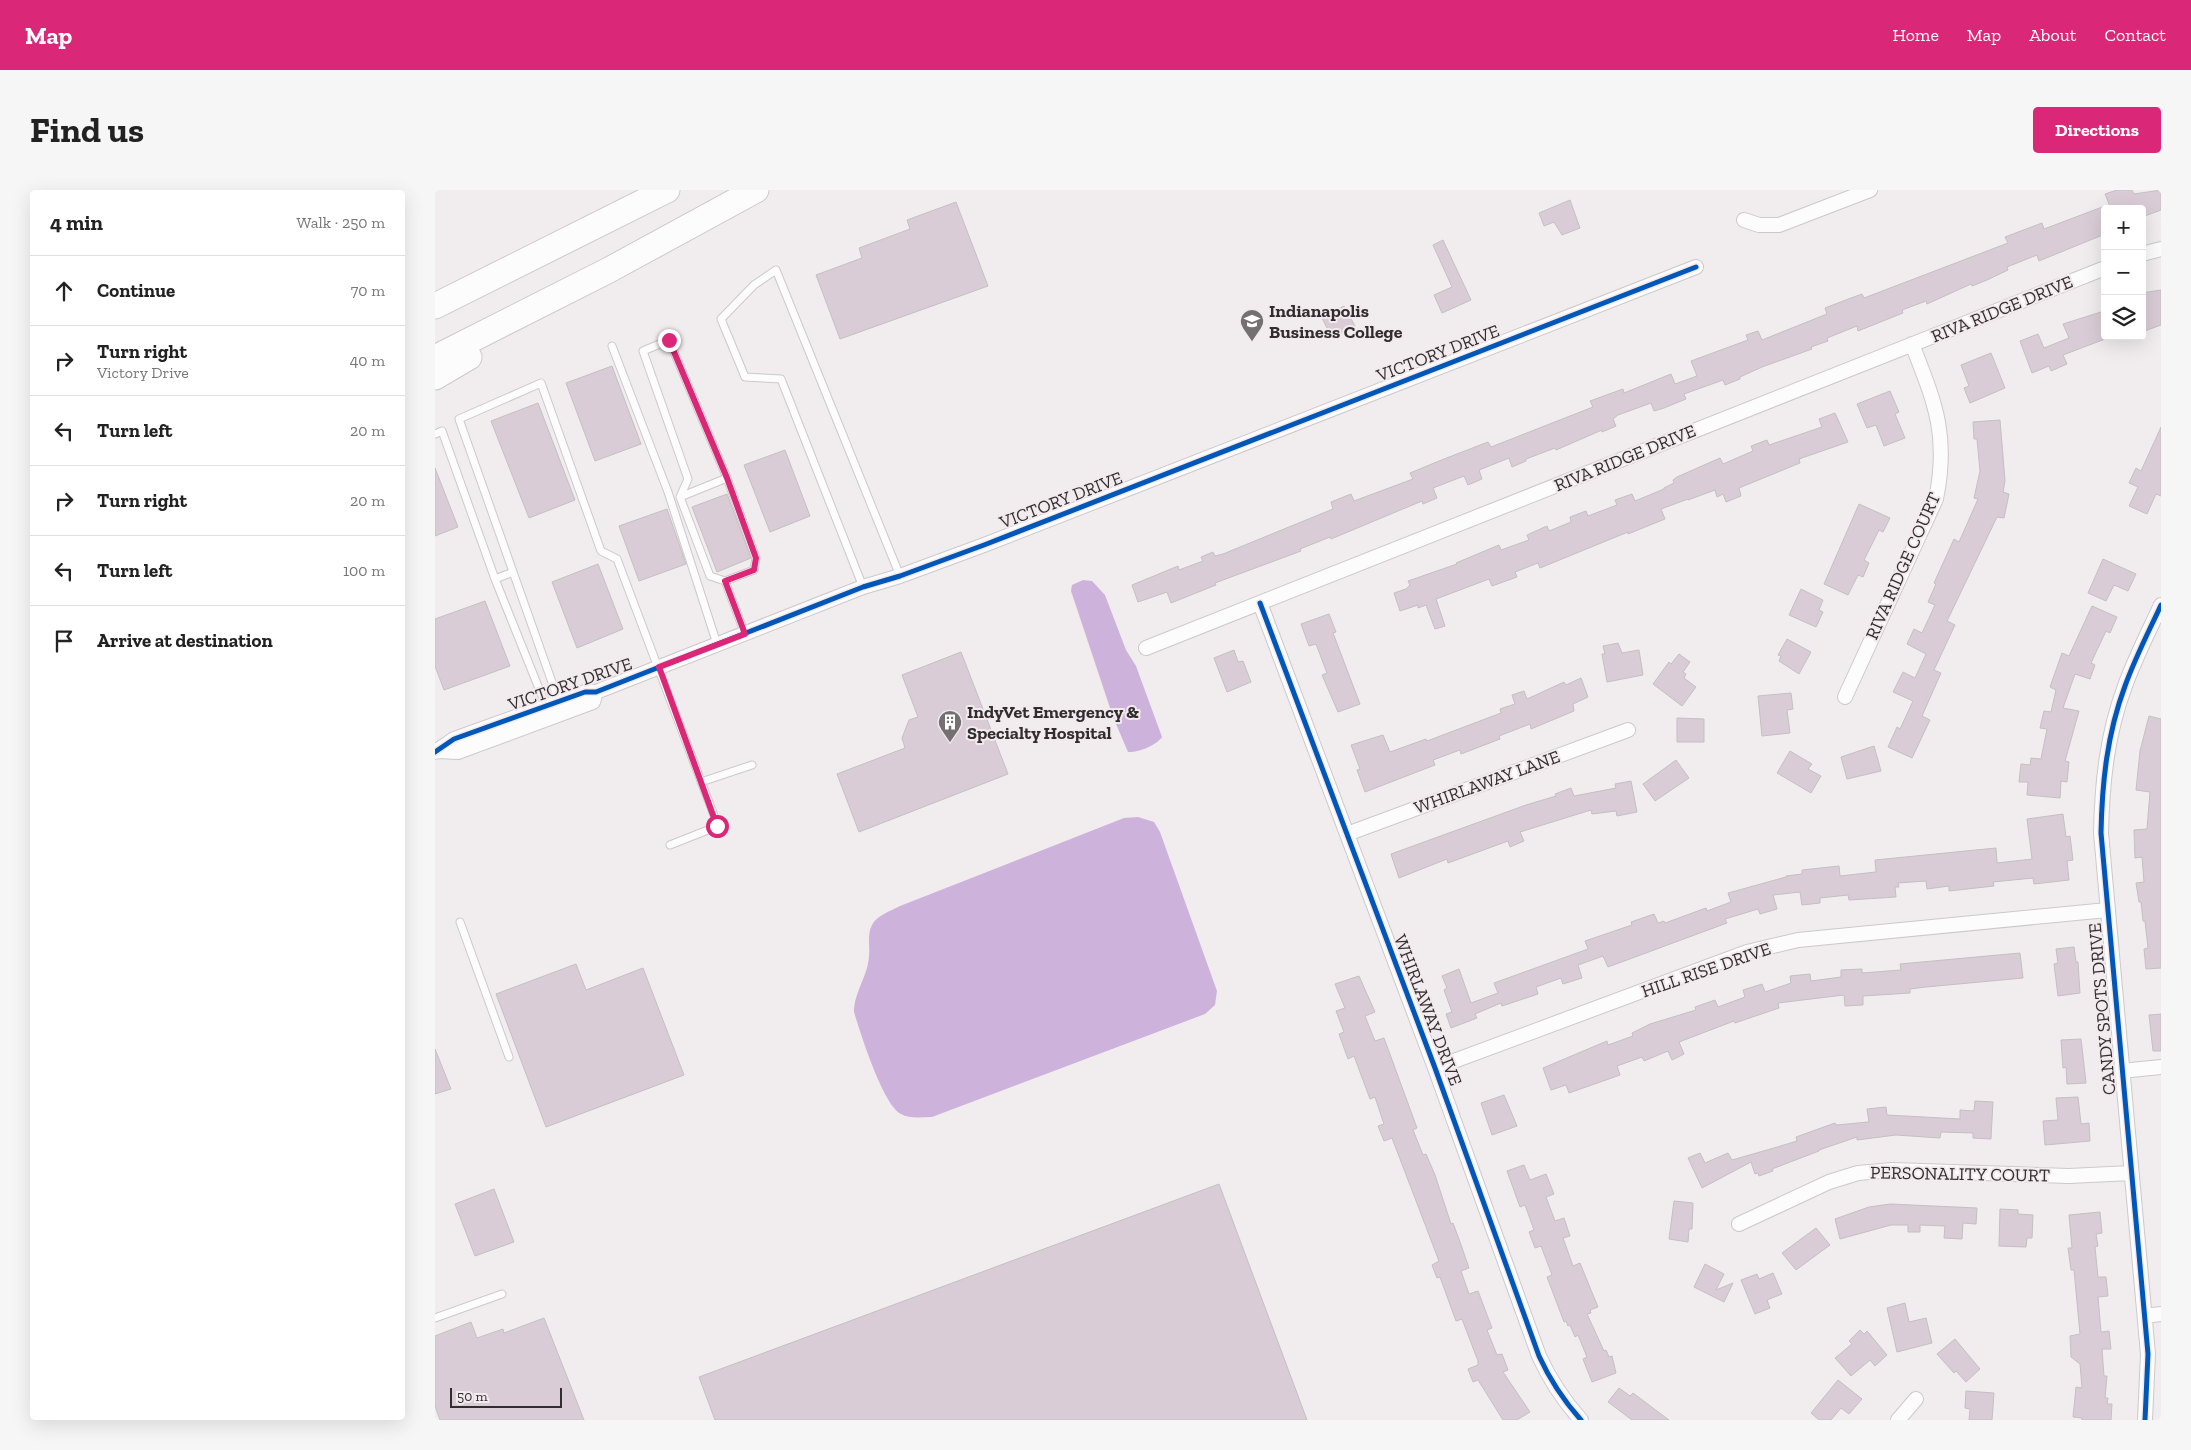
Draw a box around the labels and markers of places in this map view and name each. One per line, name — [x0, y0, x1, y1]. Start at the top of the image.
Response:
place label: Indianapolis Business College — [1269, 300, 1403, 343]
school or university icon: Indianapolis Business College — [1239, 308, 1265, 342]
place label: IndyVet Emergency & Specialty Hospital — [967, 701, 1139, 744]
building icon: IndyVet Emergency & Specialty Hospital — [937, 709, 963, 743]

